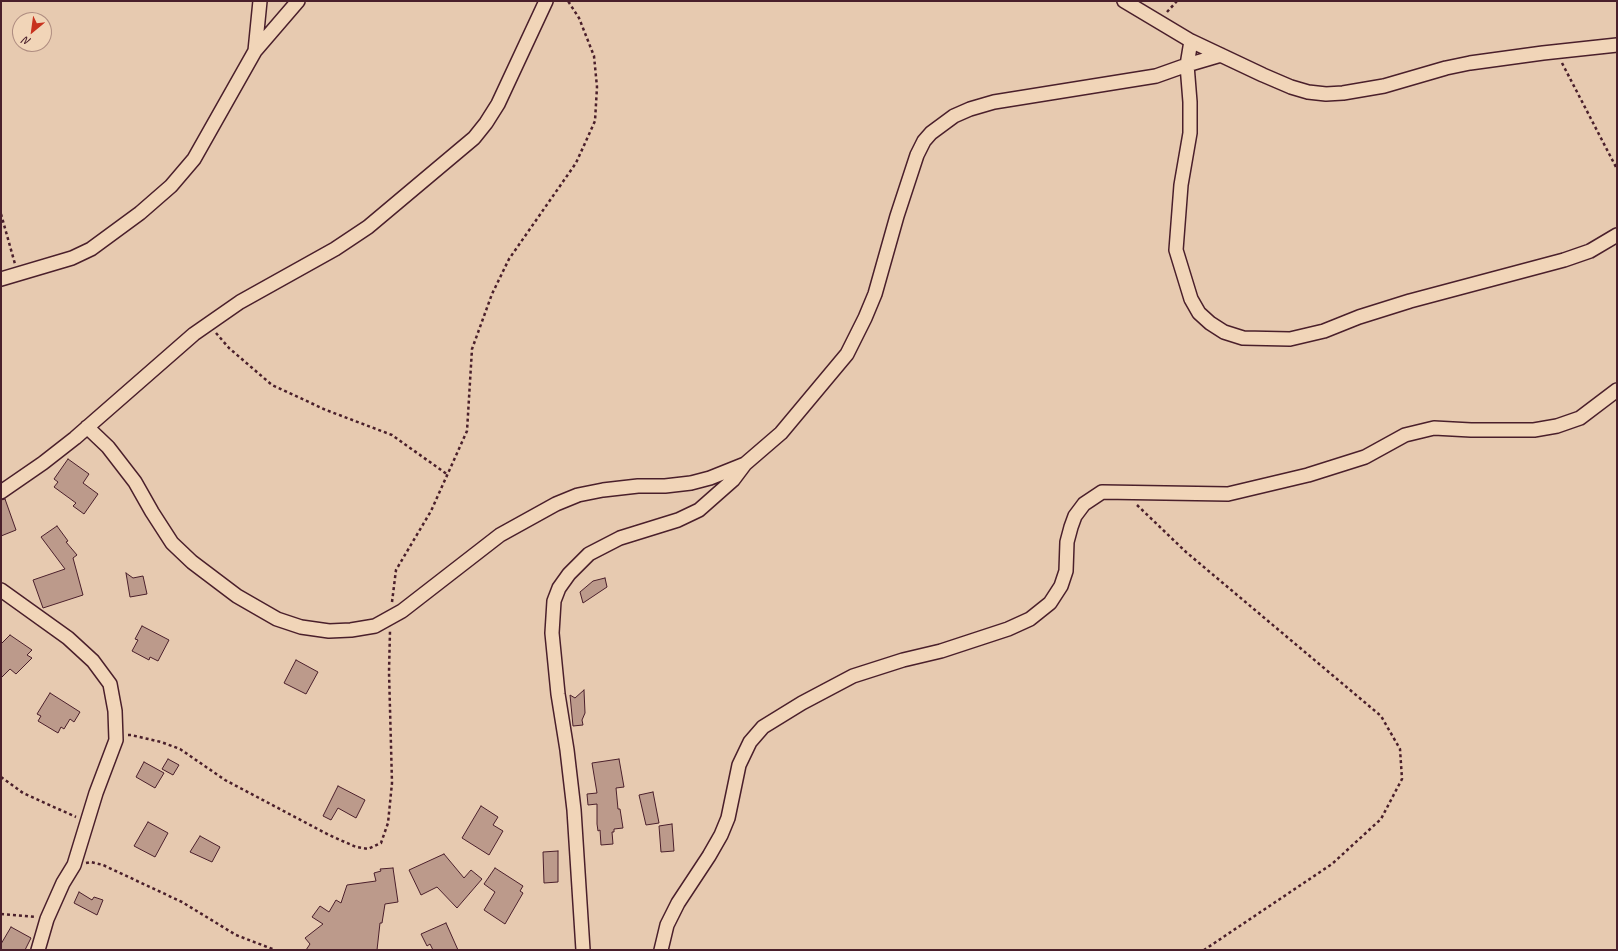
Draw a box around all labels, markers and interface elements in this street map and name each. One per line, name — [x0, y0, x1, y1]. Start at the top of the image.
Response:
north arrow — [12, 12, 52, 52]
text: N — [20, 34, 33, 49]

